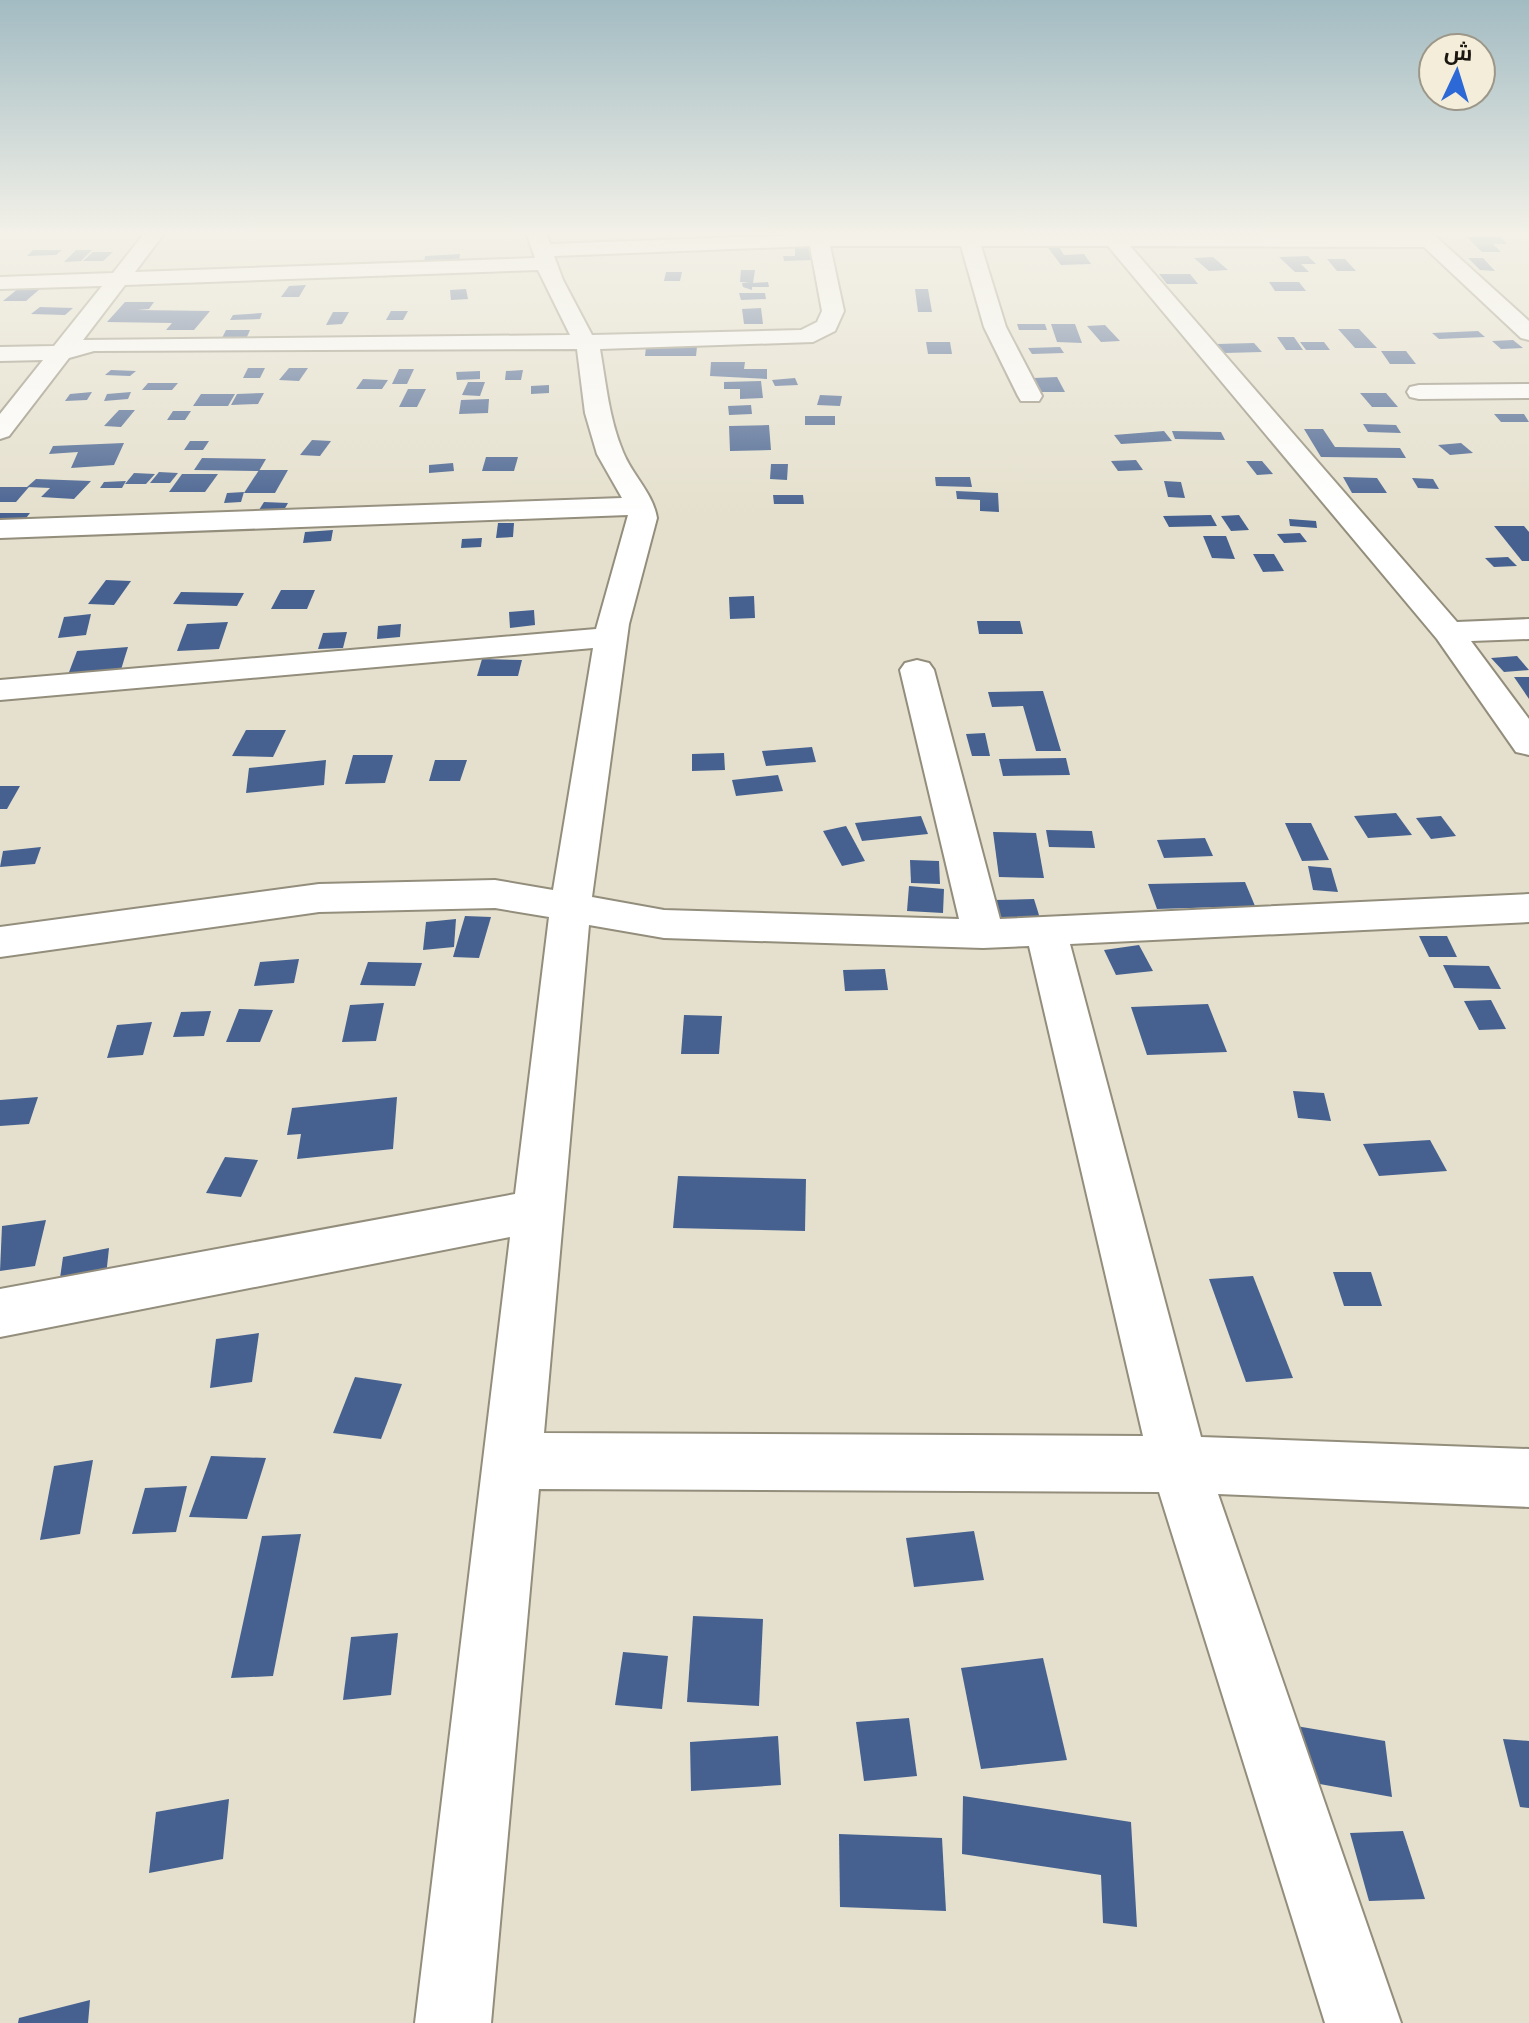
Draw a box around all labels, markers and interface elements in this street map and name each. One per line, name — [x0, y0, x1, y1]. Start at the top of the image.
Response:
north arrow — [1417, 32, 1497, 112]
text: ش — [1443, 36, 1474, 68]

